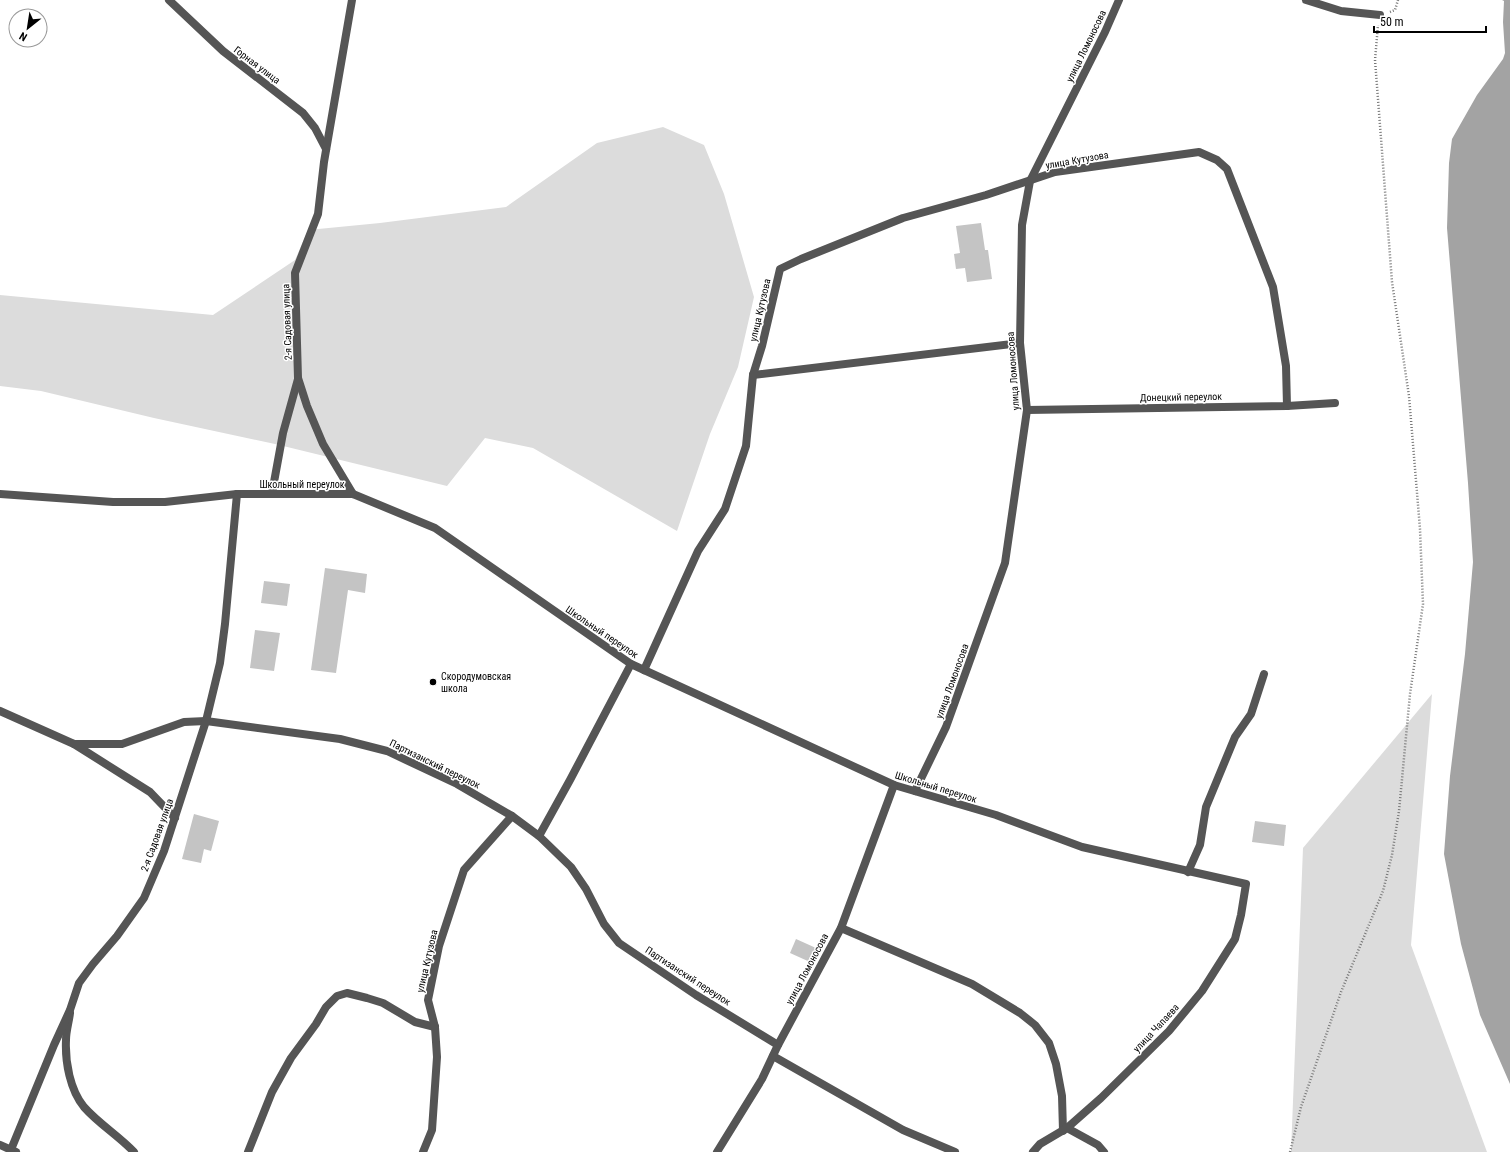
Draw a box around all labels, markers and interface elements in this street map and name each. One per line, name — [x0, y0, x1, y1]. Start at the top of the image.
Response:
north arrow — [8, 8, 48, 48]
street label: улица Ломоносова — [1064, 8, 1108, 84]
scale bar — [1374, 8, 1486, 34]
text: 50 m — [1380, 15, 1404, 29]
text: N — [17, 29, 29, 44]
street label: Горная улица — [232, 44, 282, 86]
street label: улица Кутузова — [1045, 149, 1110, 171]
street label: улица Кутузова — [747, 277, 773, 342]
street label: 2-я Садовая улица — [280, 283, 294, 360]
street label: улица Ломоносова — [1005, 331, 1021, 411]
street label: Донецкий переулок — [1140, 391, 1222, 403]
street label: Школьный переулок — [259, 479, 345, 490]
street label: Школьный переулок — [564, 604, 641, 660]
street label: улица Ломоносова — [933, 642, 971, 720]
place label: Скородумовская школа — [441, 671, 511, 694]
marker: Скородумовская школа — [428, 677, 438, 687]
street label: Партизанский переулок — [388, 737, 482, 791]
street label: Школьный переулок — [894, 769, 979, 805]
street label: 2-я Садовая улица — [139, 797, 175, 873]
street label: улица Кутузова — [414, 928, 440, 993]
street label: улица Ломоносова — [784, 931, 830, 1006]
street label: Партизанский переулок — [643, 944, 733, 1008]
street label: улица Чапаева — [1131, 1002, 1181, 1054]

